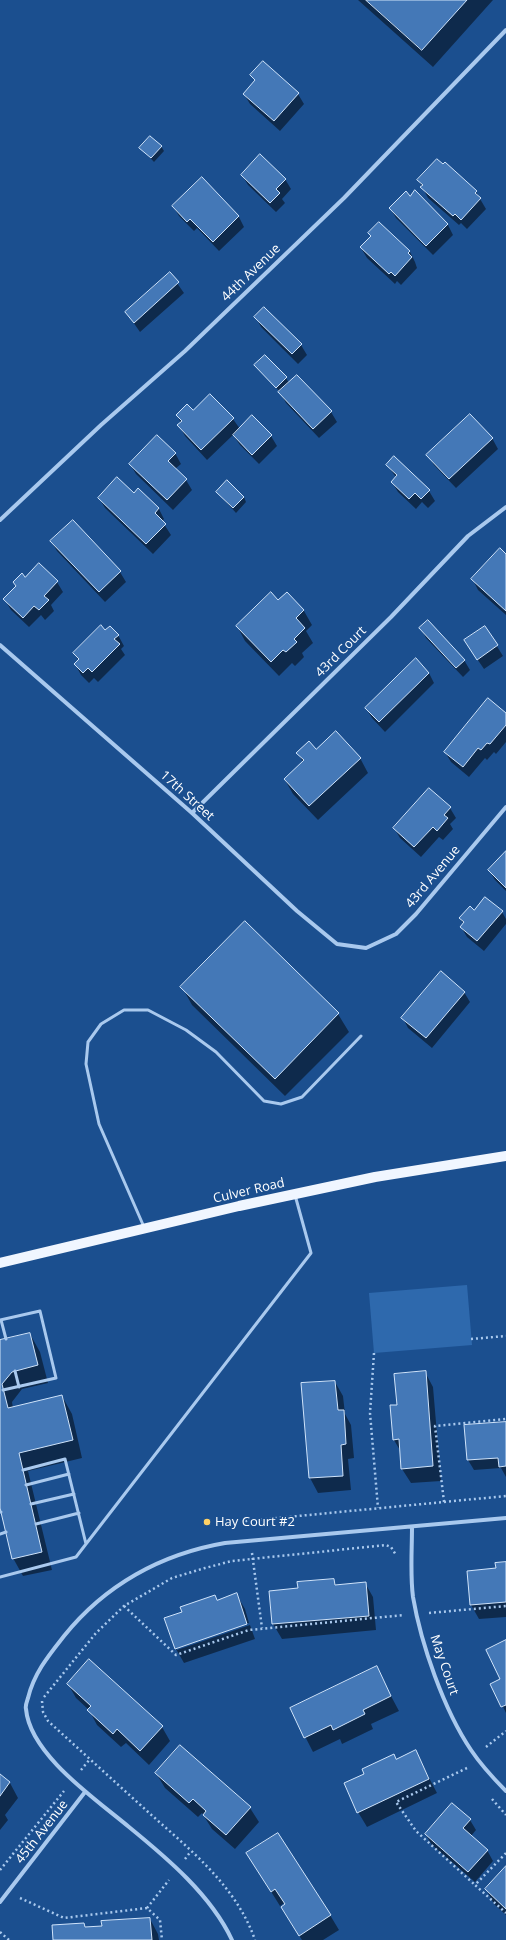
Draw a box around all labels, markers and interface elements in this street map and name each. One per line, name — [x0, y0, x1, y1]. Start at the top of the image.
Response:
street label: 44th Avenue — [218, 241, 284, 305]
street label: 43rd Court — [312, 623, 370, 681]
street label: 17th Street — [157, 768, 217, 824]
street label: 43rd Avenue — [402, 843, 464, 911]
street label: Culver Road — [212, 1175, 286, 1207]
place label: Hay Court #2 — [215, 1514, 295, 1530]
marker: Hay Court #2 — [202, 1517, 212, 1527]
street label: May Court — [426, 1633, 462, 1697]
street label: 45th Avenue — [12, 1797, 72, 1867]

